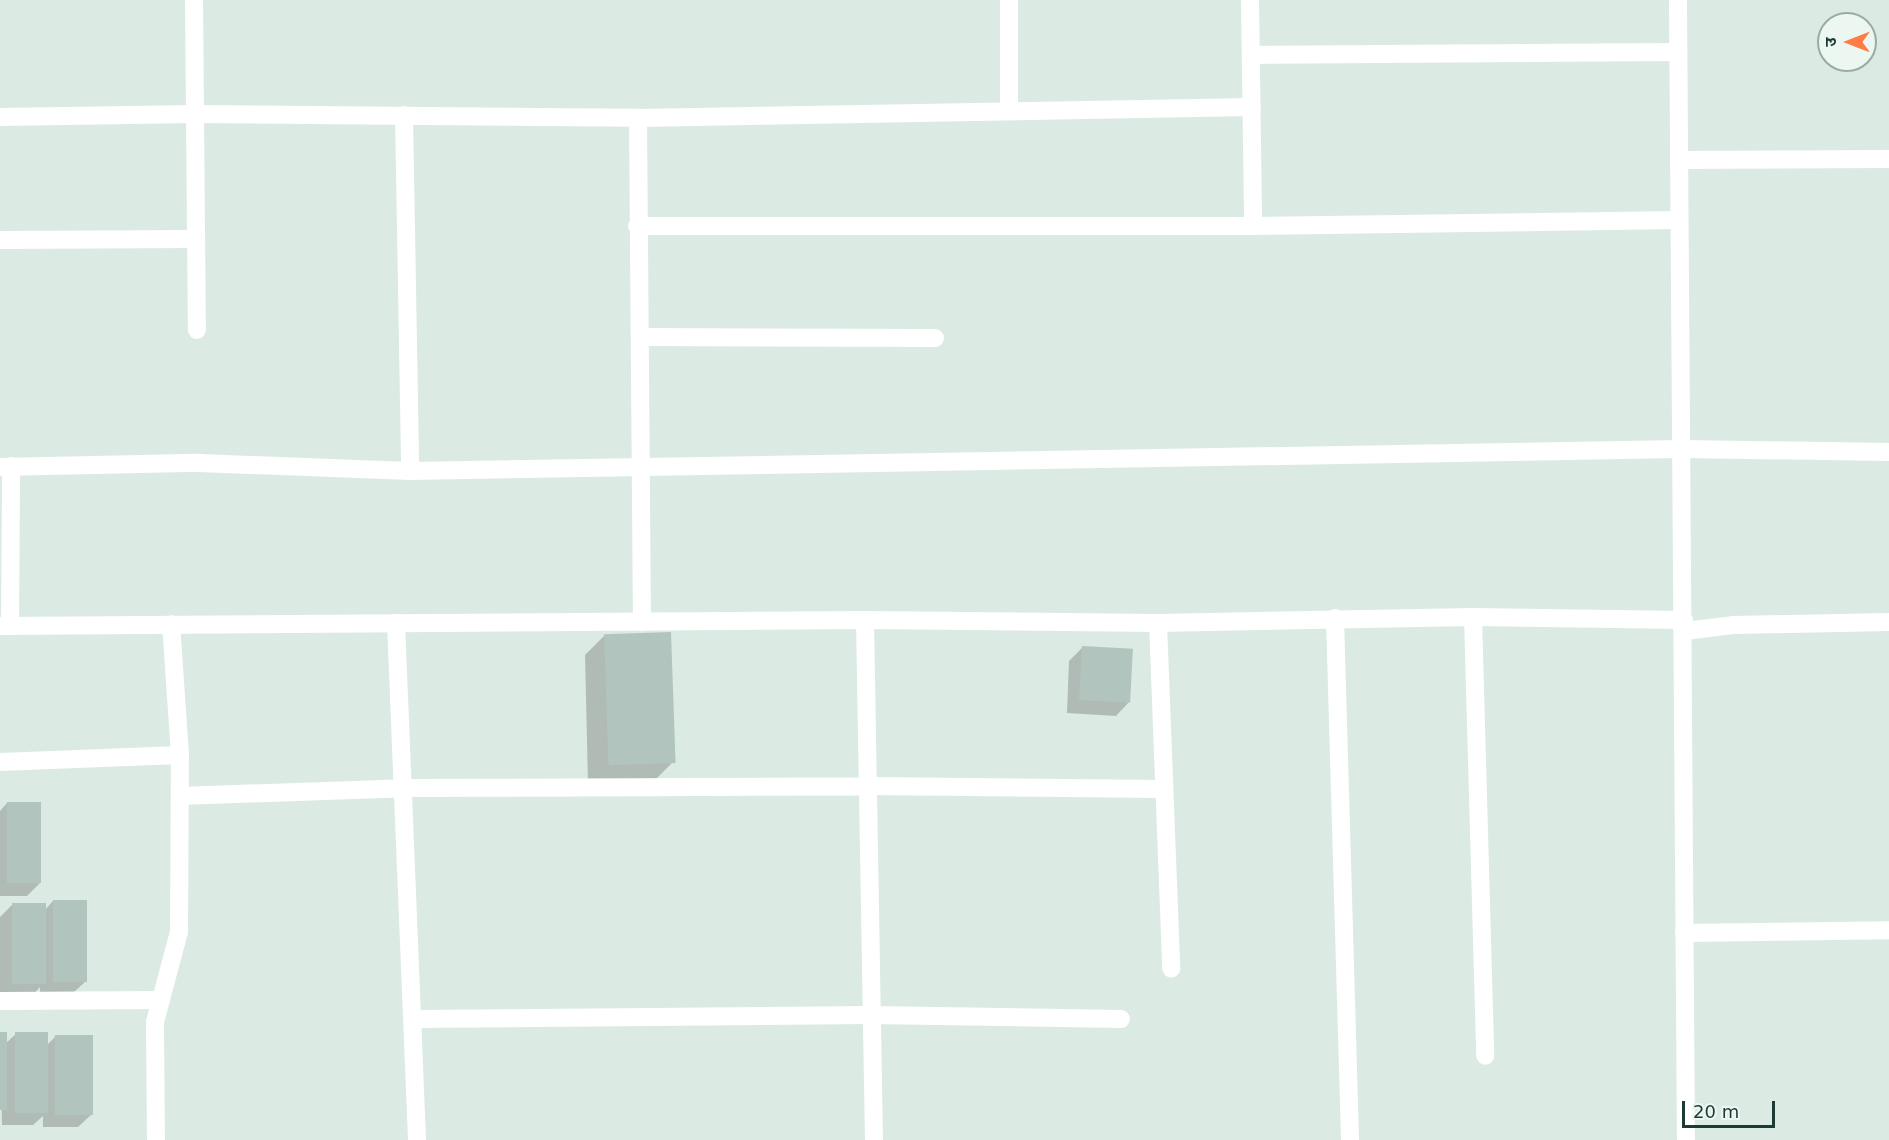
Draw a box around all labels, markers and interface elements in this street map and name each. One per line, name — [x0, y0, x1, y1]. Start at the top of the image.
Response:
north arrow — [1817, 12, 1877, 72]
text: उ — [1821, 37, 1840, 47]
scale bar — [1685, 1089, 1778, 1127]
text: 20 m — [1693, 1101, 1739, 1122]

